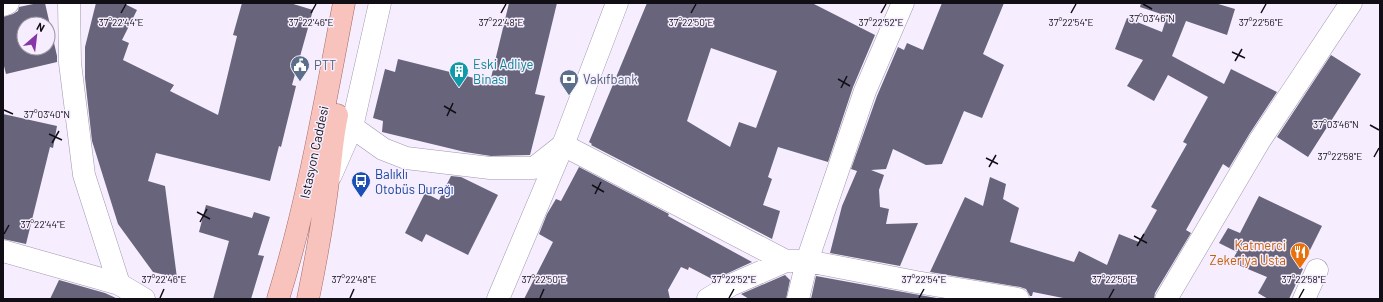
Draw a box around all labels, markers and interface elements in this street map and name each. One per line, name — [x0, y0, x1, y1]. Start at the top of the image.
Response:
text: 37°03'46"N — [1129, 12, 1175, 24]
north arrow — [16, 16, 56, 56]
text: 37°22'44"E — [98, 16, 144, 28]
text: 37°22'46"E — [289, 16, 333, 28]
text: 37°22'48"E — [478, 16, 524, 28]
text: 37°22'50"E — [668, 16, 714, 28]
text: 37°22'52"E — [859, 16, 903, 28]
text: 37°22'54"E — [1049, 16, 1093, 28]
text: 37°22'56"E — [1239, 16, 1283, 28]
text: N — [35, 19, 47, 34]
public building icon: PTT — [289, 54, 311, 82]
place label: Eski Adliye Binası — [473, 56, 533, 87]
place label: PTT — [314, 57, 337, 73]
building icon: Eski Adliye Binası — [448, 60, 470, 88]
bank icon: Vakıfbank — [558, 68, 580, 96]
place label: Vakıfbank — [583, 71, 638, 87]
street label: Istasyon Caddesi — [296, 104, 332, 200]
text: 37°03'40"N — [24, 108, 70, 120]
text: 37°03'46"N — [1313, 118, 1359, 130]
text: 37°22'58"E — [1318, 150, 1362, 162]
place label: Balıklı Otobüs Durağı — [375, 166, 454, 197]
bus stop icon: Balıklı Otobüs Durağı — [350, 170, 372, 198]
text: 37°22'44"E — [20, 218, 66, 230]
place label: Katmerci Zekeriya Usta — [1210, 237, 1286, 268]
restaurant icon: Katmerci Zekeriya Usta — [1289, 241, 1311, 269]
text: 37°22'46"E — [142, 273, 186, 285]
text: 37°22'48"E — [331, 273, 377, 285]
text: 37°22'50"E — [521, 273, 567, 285]
text: 37°22'52"E — [712, 273, 756, 285]
text: 37°22'54"E — [902, 273, 946, 285]
text: 37°22'56"E — [1092, 273, 1136, 285]
text: 37°22'58"E — [1282, 273, 1326, 285]

